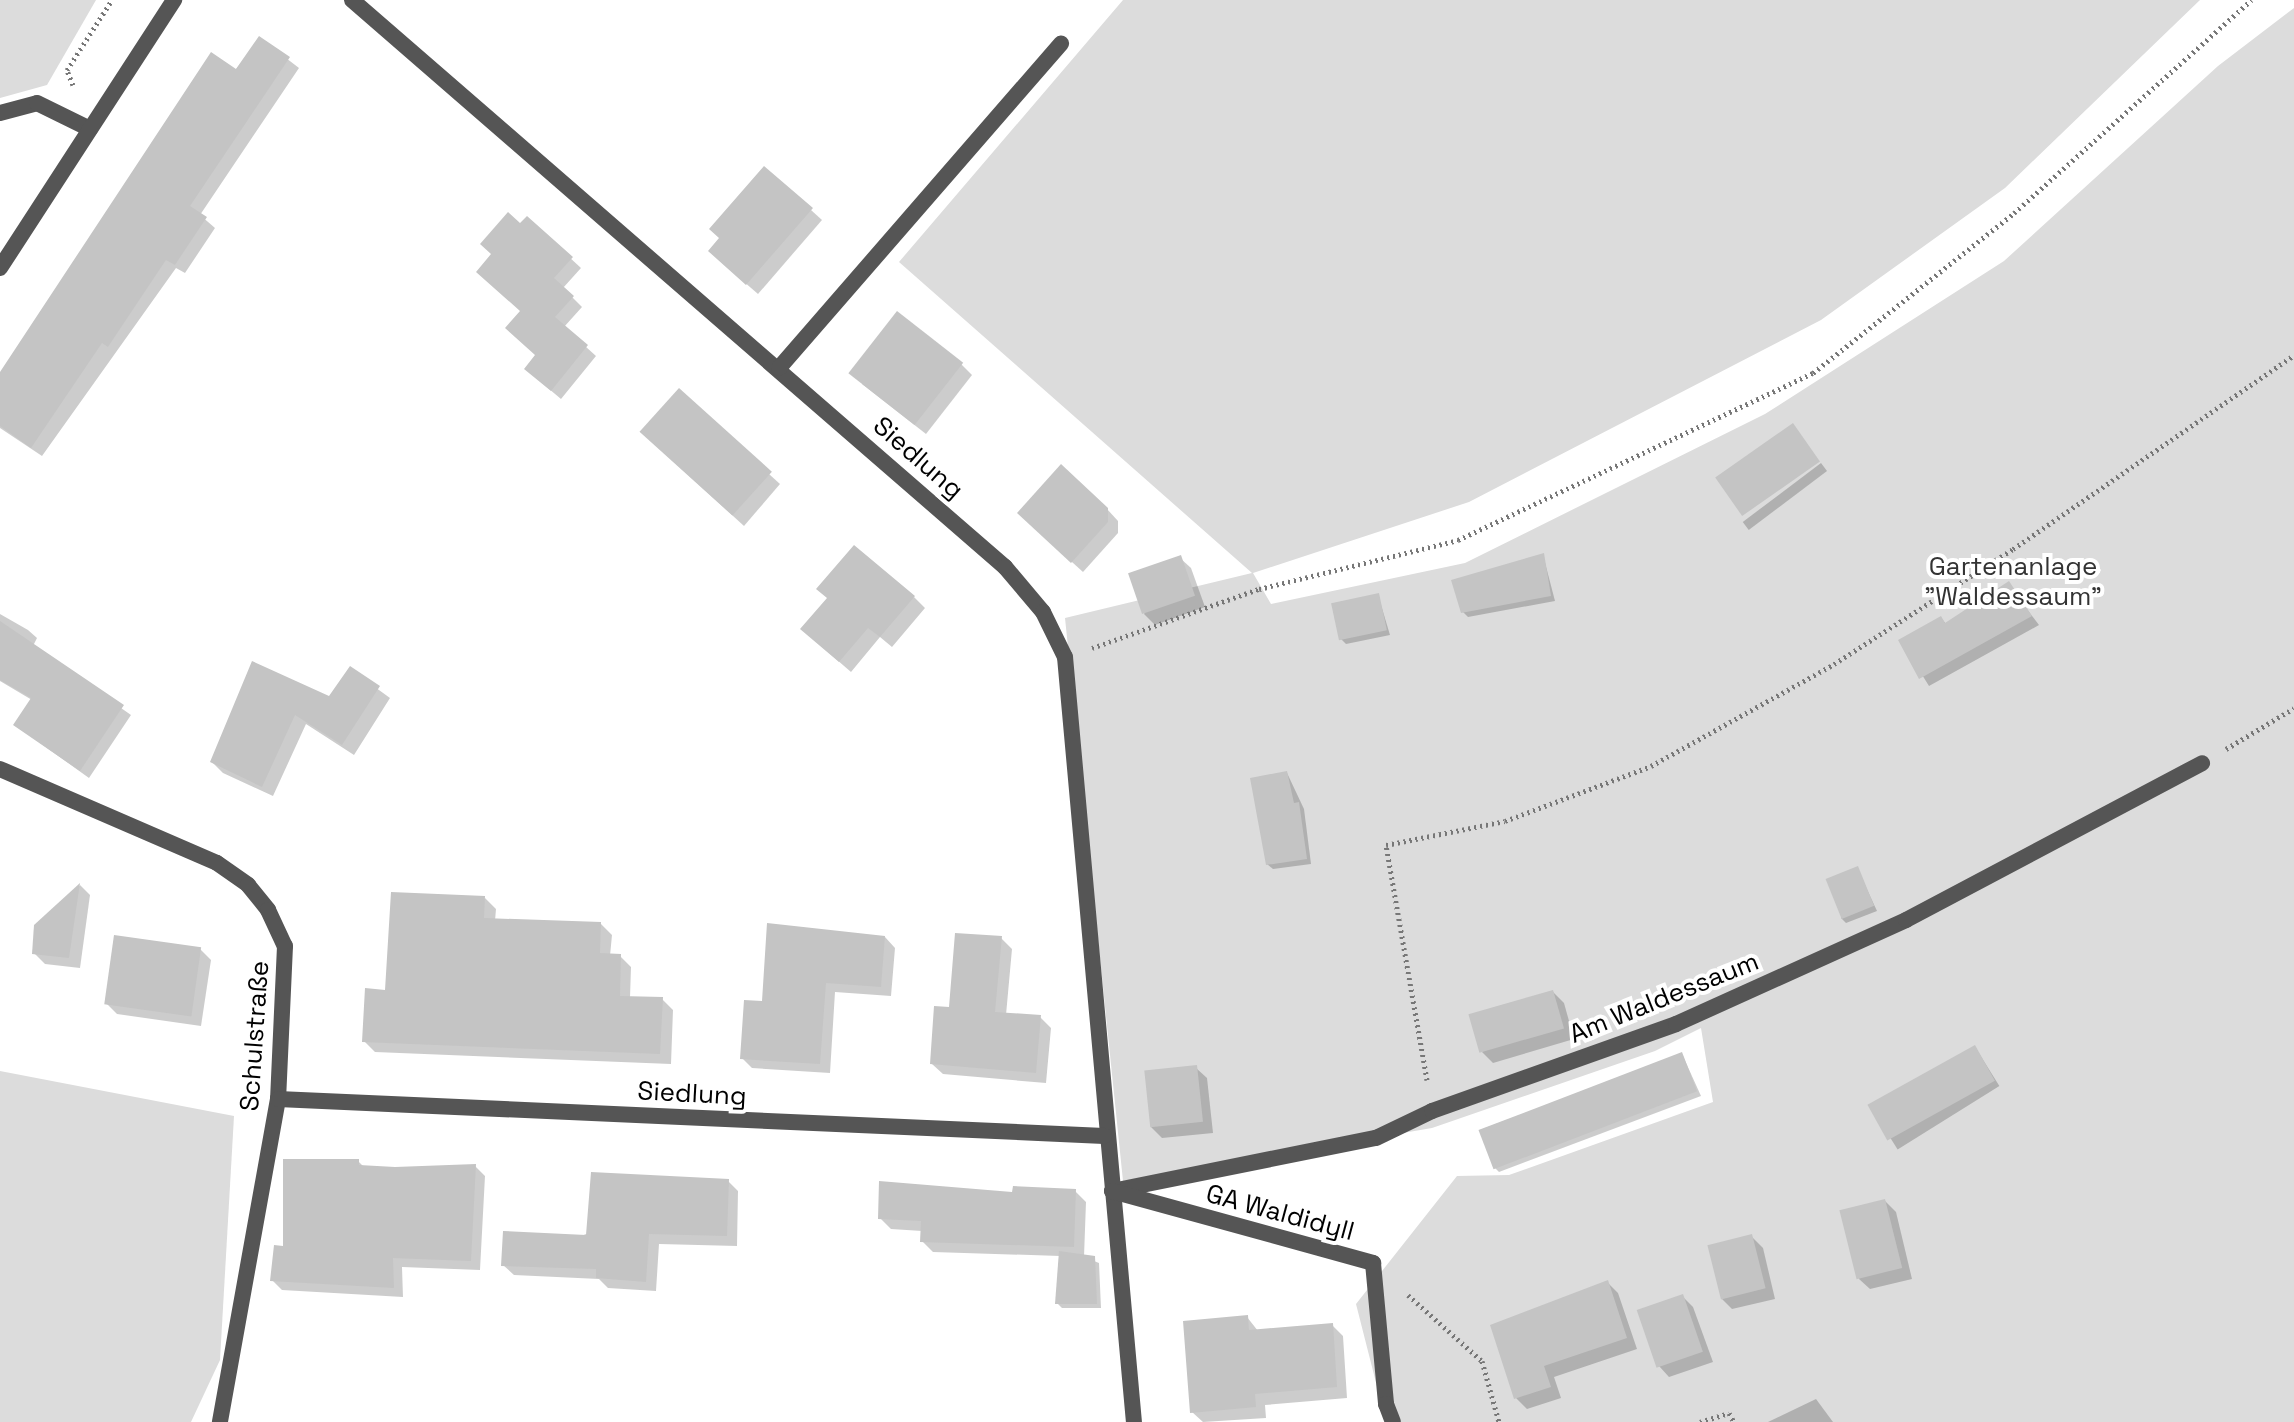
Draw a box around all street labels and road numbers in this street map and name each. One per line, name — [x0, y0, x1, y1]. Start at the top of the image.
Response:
street label: Siedlung — [866, 410, 970, 506]
street label: Am Waldessaum — [1565, 946, 1763, 1050]
street label: Schulstraße — [234, 960, 276, 1112]
street label: Siedlung — [637, 1076, 747, 1112]
street label: GA Waldidyll — [1202, 1178, 1358, 1248]

